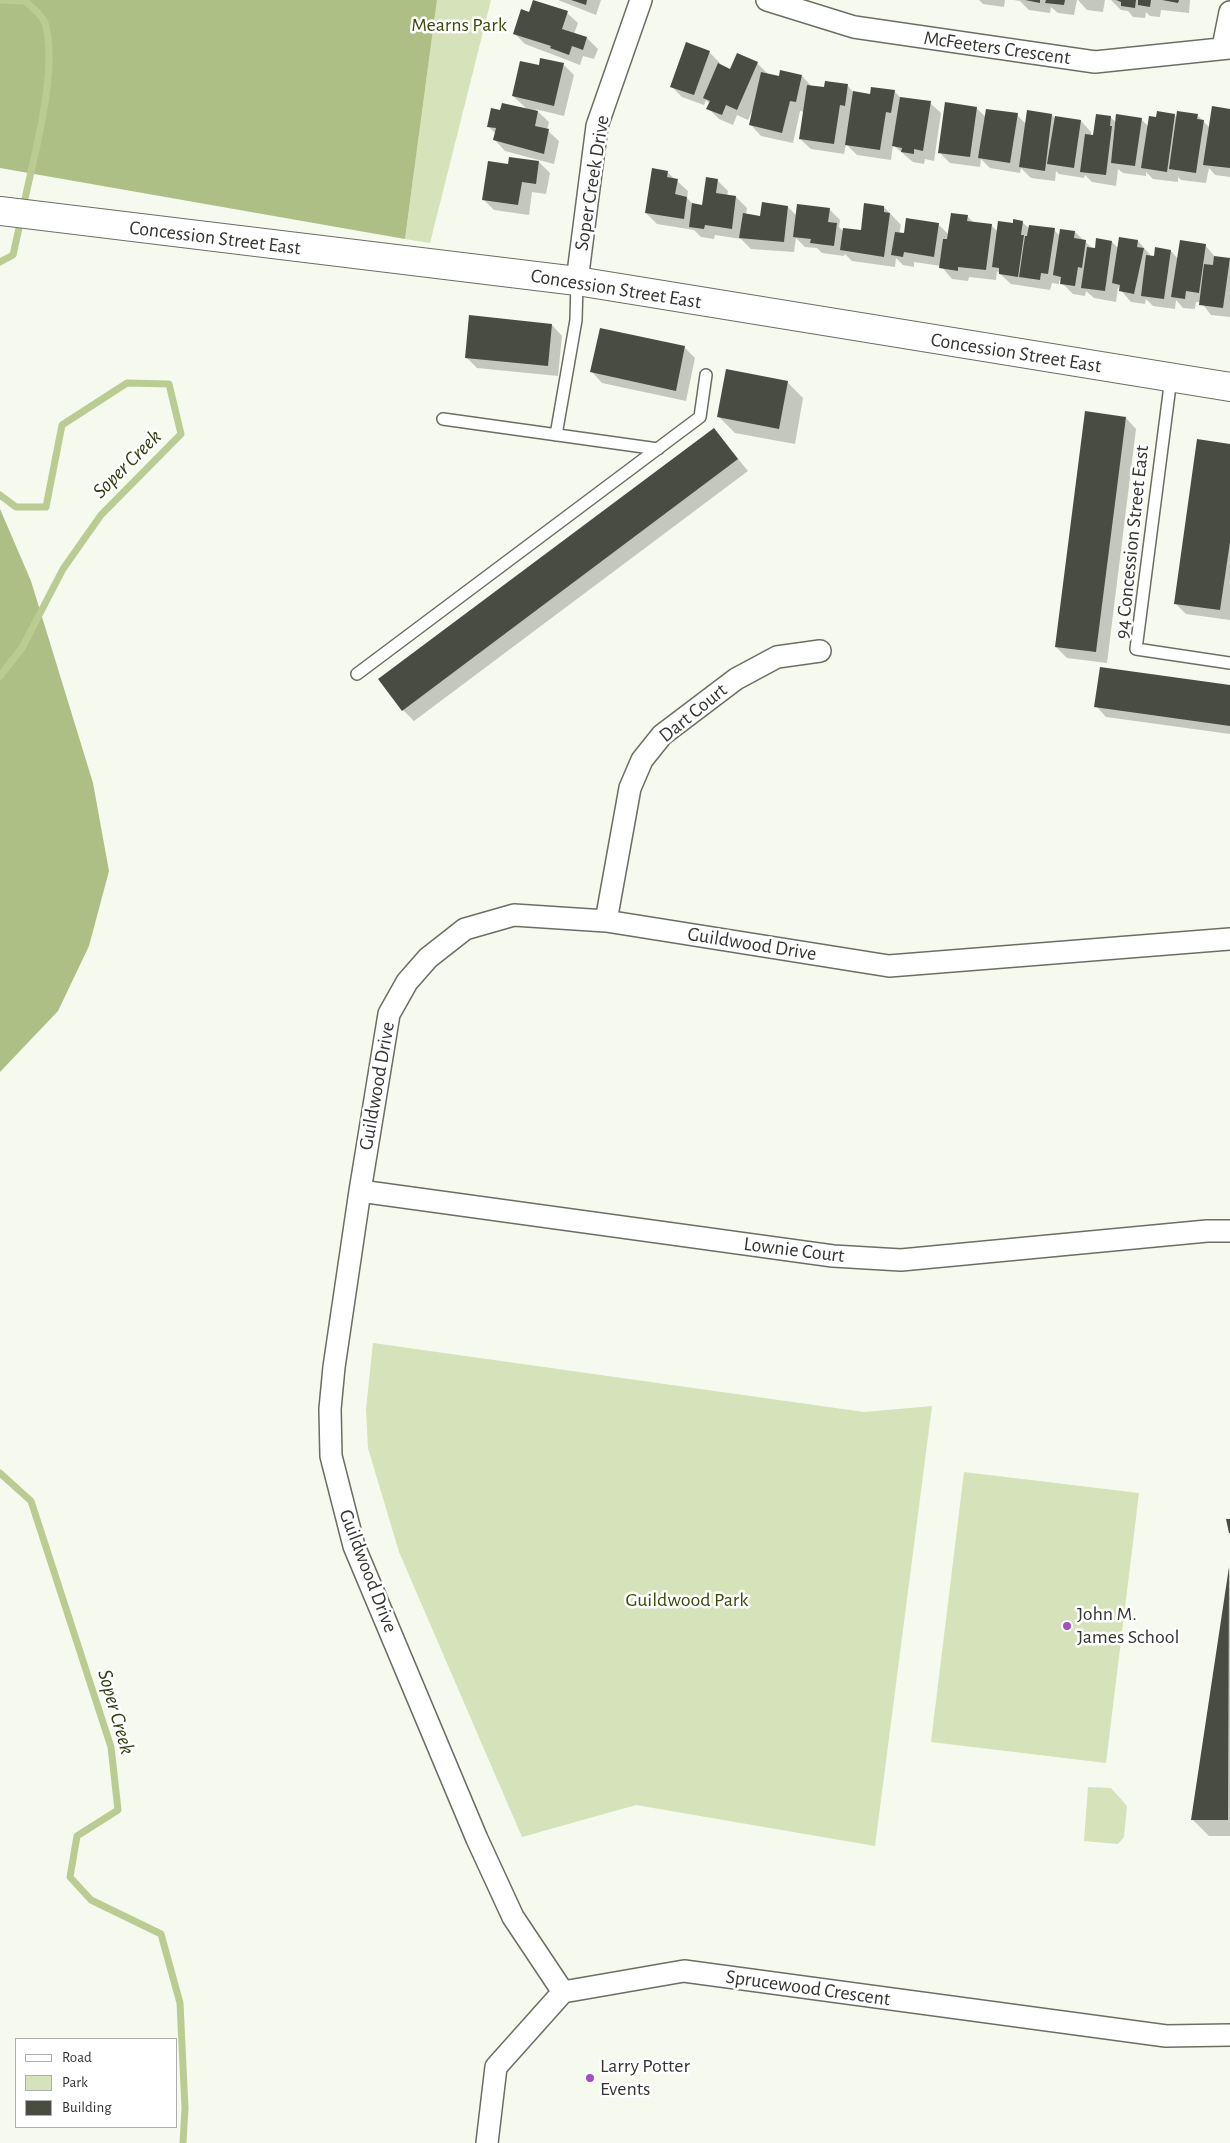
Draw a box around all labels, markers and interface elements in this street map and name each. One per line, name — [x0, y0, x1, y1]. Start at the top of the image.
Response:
park label: Mearns Park — [411, 13, 507, 37]
street label: McFeeters Crescent — [922, 26, 1072, 70]
street label: Soper Creek Drive — [569, 114, 615, 252]
street label: Concession Street East — [128, 216, 302, 260]
street label: Concession Street East — [529, 264, 703, 314]
street label: Concession Street East — [929, 328, 1103, 378]
water label: Soper Creek — [87, 424, 167, 504]
street label: 94 Concession Street East — [1110, 444, 1154, 640]
street label: Dart Court — [654, 678, 732, 748]
street label: Guildwood Drive — [686, 922, 818, 966]
street label: Guildwood Drive — [354, 1020, 400, 1152]
street label: Lownie Court — [742, 1232, 846, 1268]
street label: Guildwood Drive — [333, 1506, 403, 1636]
park label: Guildwood Park — [626, 1588, 748, 1612]
place label: John M. James School — [1077, 1602, 1179, 1649]
marker: John M. James School — [1061, 1620, 1073, 1632]
water label: Soper Creek — [92, 1667, 140, 1757]
street label: Sprucewood Crescent — [724, 1965, 892, 2011]
legend — [15, 2038, 178, 2128]
text: Road — [62, 2050, 92, 2065]
place label: Larry Potter Events — [600, 2054, 690, 2101]
marker: Larry Potter Events — [584, 2072, 596, 2084]
text: Park — [62, 2075, 88, 2090]
text: Building — [62, 2100, 112, 2115]

